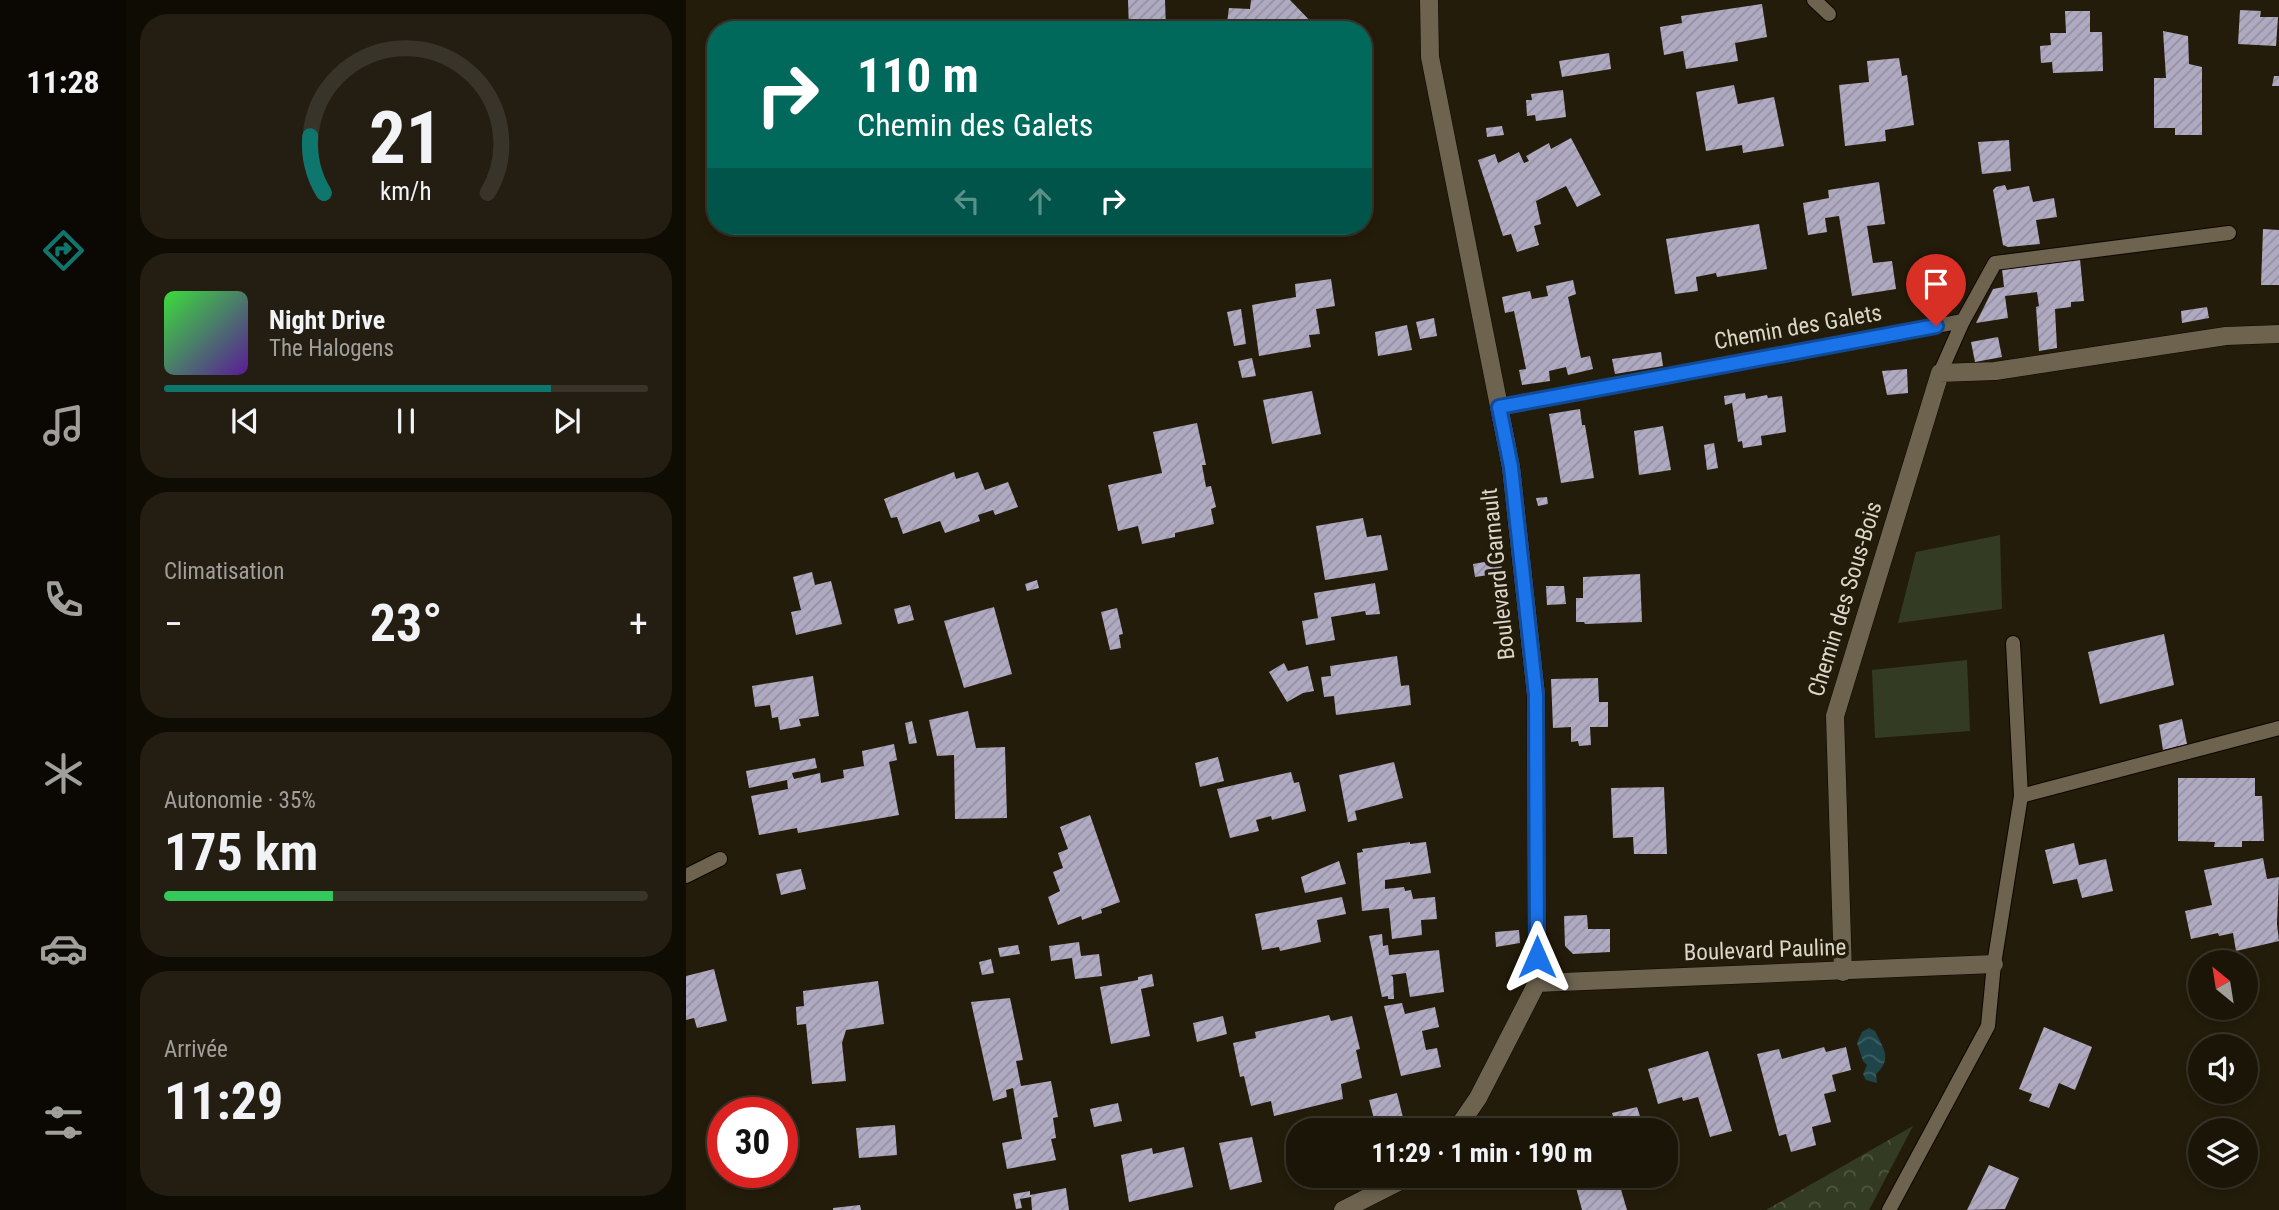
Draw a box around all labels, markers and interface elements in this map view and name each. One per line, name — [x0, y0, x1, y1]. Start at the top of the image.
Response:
text: 110 m — [857, 47, 979, 104]
icon: right — [742, 49, 833, 140]
text: 11:28 — [26, 63, 100, 101]
text: 21 — [369, 95, 443, 181]
text: Chemin des Galets — [857, 106, 1093, 144]
text: km/h — [380, 176, 432, 205]
icon: left — [948, 182, 986, 220]
icon: ahead — [1021, 182, 1059, 220]
icon: right — [1094, 182, 1132, 220]
icon: directions — [39, 226, 88, 275]
pin — [1906, 254, 1966, 326]
icon: arrive — [1917, 265, 1955, 303]
street label: Chemin des Galets — [1712, 299, 1884, 355]
text: Night Drive — [269, 305, 385, 335]
text: The Halogens — [269, 335, 394, 362]
icon: music — [39, 401, 88, 450]
icon: previous — [226, 402, 264, 440]
icon: pause — [387, 402, 425, 440]
icon: next — [548, 402, 586, 440]
street label: Boulevard Garnault — [1476, 487, 1520, 661]
street label: Chemin des Sous-Bois — [1802, 498, 1888, 700]
text: Climatisation — [164, 558, 284, 585]
icon: phone — [39, 575, 88, 624]
text: 23° — [370, 593, 442, 654]
text: − — [164, 602, 183, 646]
text: + — [629, 602, 648, 646]
icon: climate — [39, 749, 88, 798]
text: Autonomie · 35% — [164, 787, 316, 814]
text: 175 km — [164, 822, 318, 883]
position arrow — [1500, 920, 1574, 994]
icon: car — [39, 924, 88, 973]
street label: Boulevard Pauline — [1683, 934, 1847, 966]
north arrow — [2188, 950, 2258, 1020]
map controls — [2188, 950, 2258, 1188]
button: sound — [2188, 1034, 2258, 1104]
text: Arrivée — [164, 1036, 228, 1063]
text: 11:29 — [164, 1071, 283, 1132]
speed limit sign: 30 — [707, 1097, 798, 1188]
icon: filters — [39, 1098, 88, 1147]
button: layers — [2188, 1118, 2258, 1188]
text: 11:29 · 1 min · 190 m — [1372, 1138, 1592, 1168]

